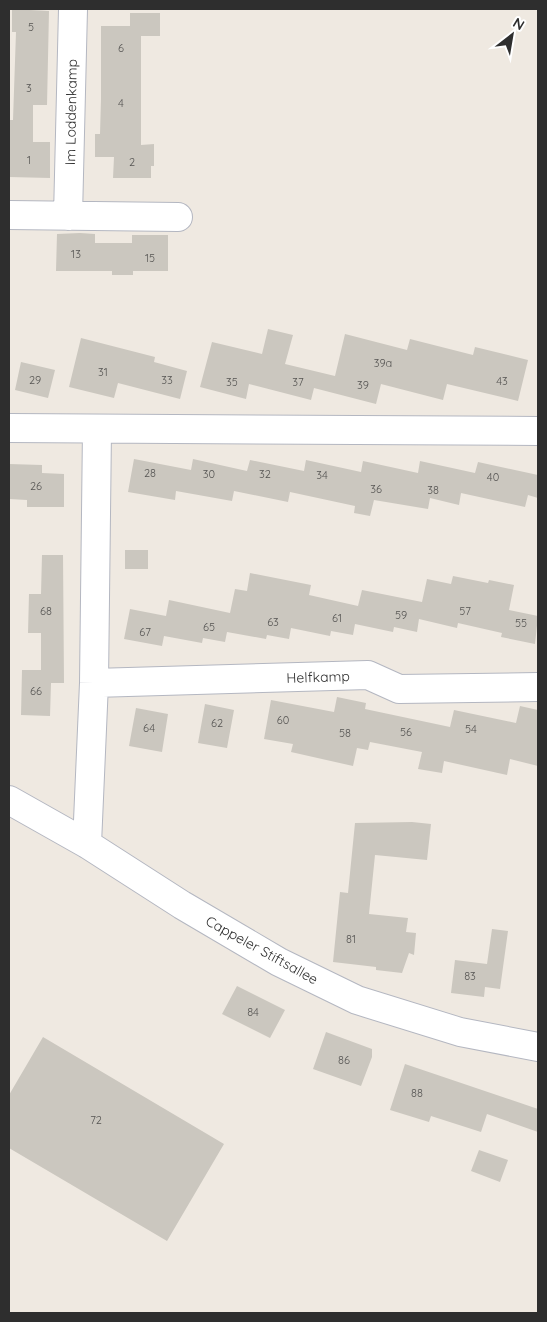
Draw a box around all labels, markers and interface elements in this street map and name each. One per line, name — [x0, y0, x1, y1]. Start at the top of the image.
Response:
north arrow — [487, 10, 537, 60]
text: N — [510, 13, 528, 34]
house number: 5 — [28, 20, 34, 34]
house number: 6 — [118, 41, 124, 55]
street label: Im Loddenkamp — [61, 59, 81, 165]
house number: 3 — [26, 81, 32, 95]
house number: 4 — [118, 96, 124, 110]
house number: 1 — [27, 153, 31, 167]
house number: 2 — [129, 155, 135, 169]
house number: 13 — [71, 247, 81, 261]
house number: 15 — [145, 251, 155, 265]
house number: 39a — [374, 356, 392, 370]
house number: 31 — [98, 365, 108, 379]
house number: 29 — [29, 373, 41, 387]
house number: 33 — [161, 373, 173, 387]
house number: 43 — [496, 374, 508, 388]
house number: 35 — [226, 375, 238, 389]
house number: 37 — [292, 375, 304, 389]
house number: 39 — [357, 378, 369, 392]
house number: 28 — [144, 466, 156, 480]
house number: 30 — [203, 467, 215, 481]
house number: 32 — [259, 467, 271, 481]
house number: 34 — [316, 468, 328, 482]
house number: 40 — [487, 470, 499, 484]
house number: 26 — [30, 479, 42, 493]
house number: 36 — [370, 482, 382, 496]
house number: 38 — [427, 483, 439, 497]
house number: 68 — [40, 604, 52, 618]
house number: 57 — [459, 604, 471, 618]
house number: 59 — [395, 608, 407, 622]
house number: 61 — [332, 611, 342, 625]
house number: 63 — [267, 615, 279, 629]
house number: 55 — [515, 616, 527, 630]
house number: 65 — [203, 620, 215, 634]
house number: 67 — [139, 625, 151, 639]
street label: Helfkamp — [286, 667, 350, 687]
house number: 66 — [30, 684, 42, 698]
house number: 60 — [277, 713, 289, 727]
house number: 62 — [211, 716, 223, 730]
house number: 64 — [143, 721, 155, 735]
house number: 54 — [465, 722, 477, 736]
house number: 56 — [400, 725, 412, 739]
house number: 58 — [339, 726, 351, 740]
street label: Cappeler Stiftsallee — [203, 912, 321, 988]
house number: 81 — [346, 932, 356, 946]
house number: 83 — [464, 969, 476, 983]
house number: 84 — [247, 1005, 259, 1019]
house number: 86 — [338, 1053, 350, 1067]
house number: 88 — [411, 1086, 423, 1100]
house number: 72 — [90, 1113, 102, 1127]

